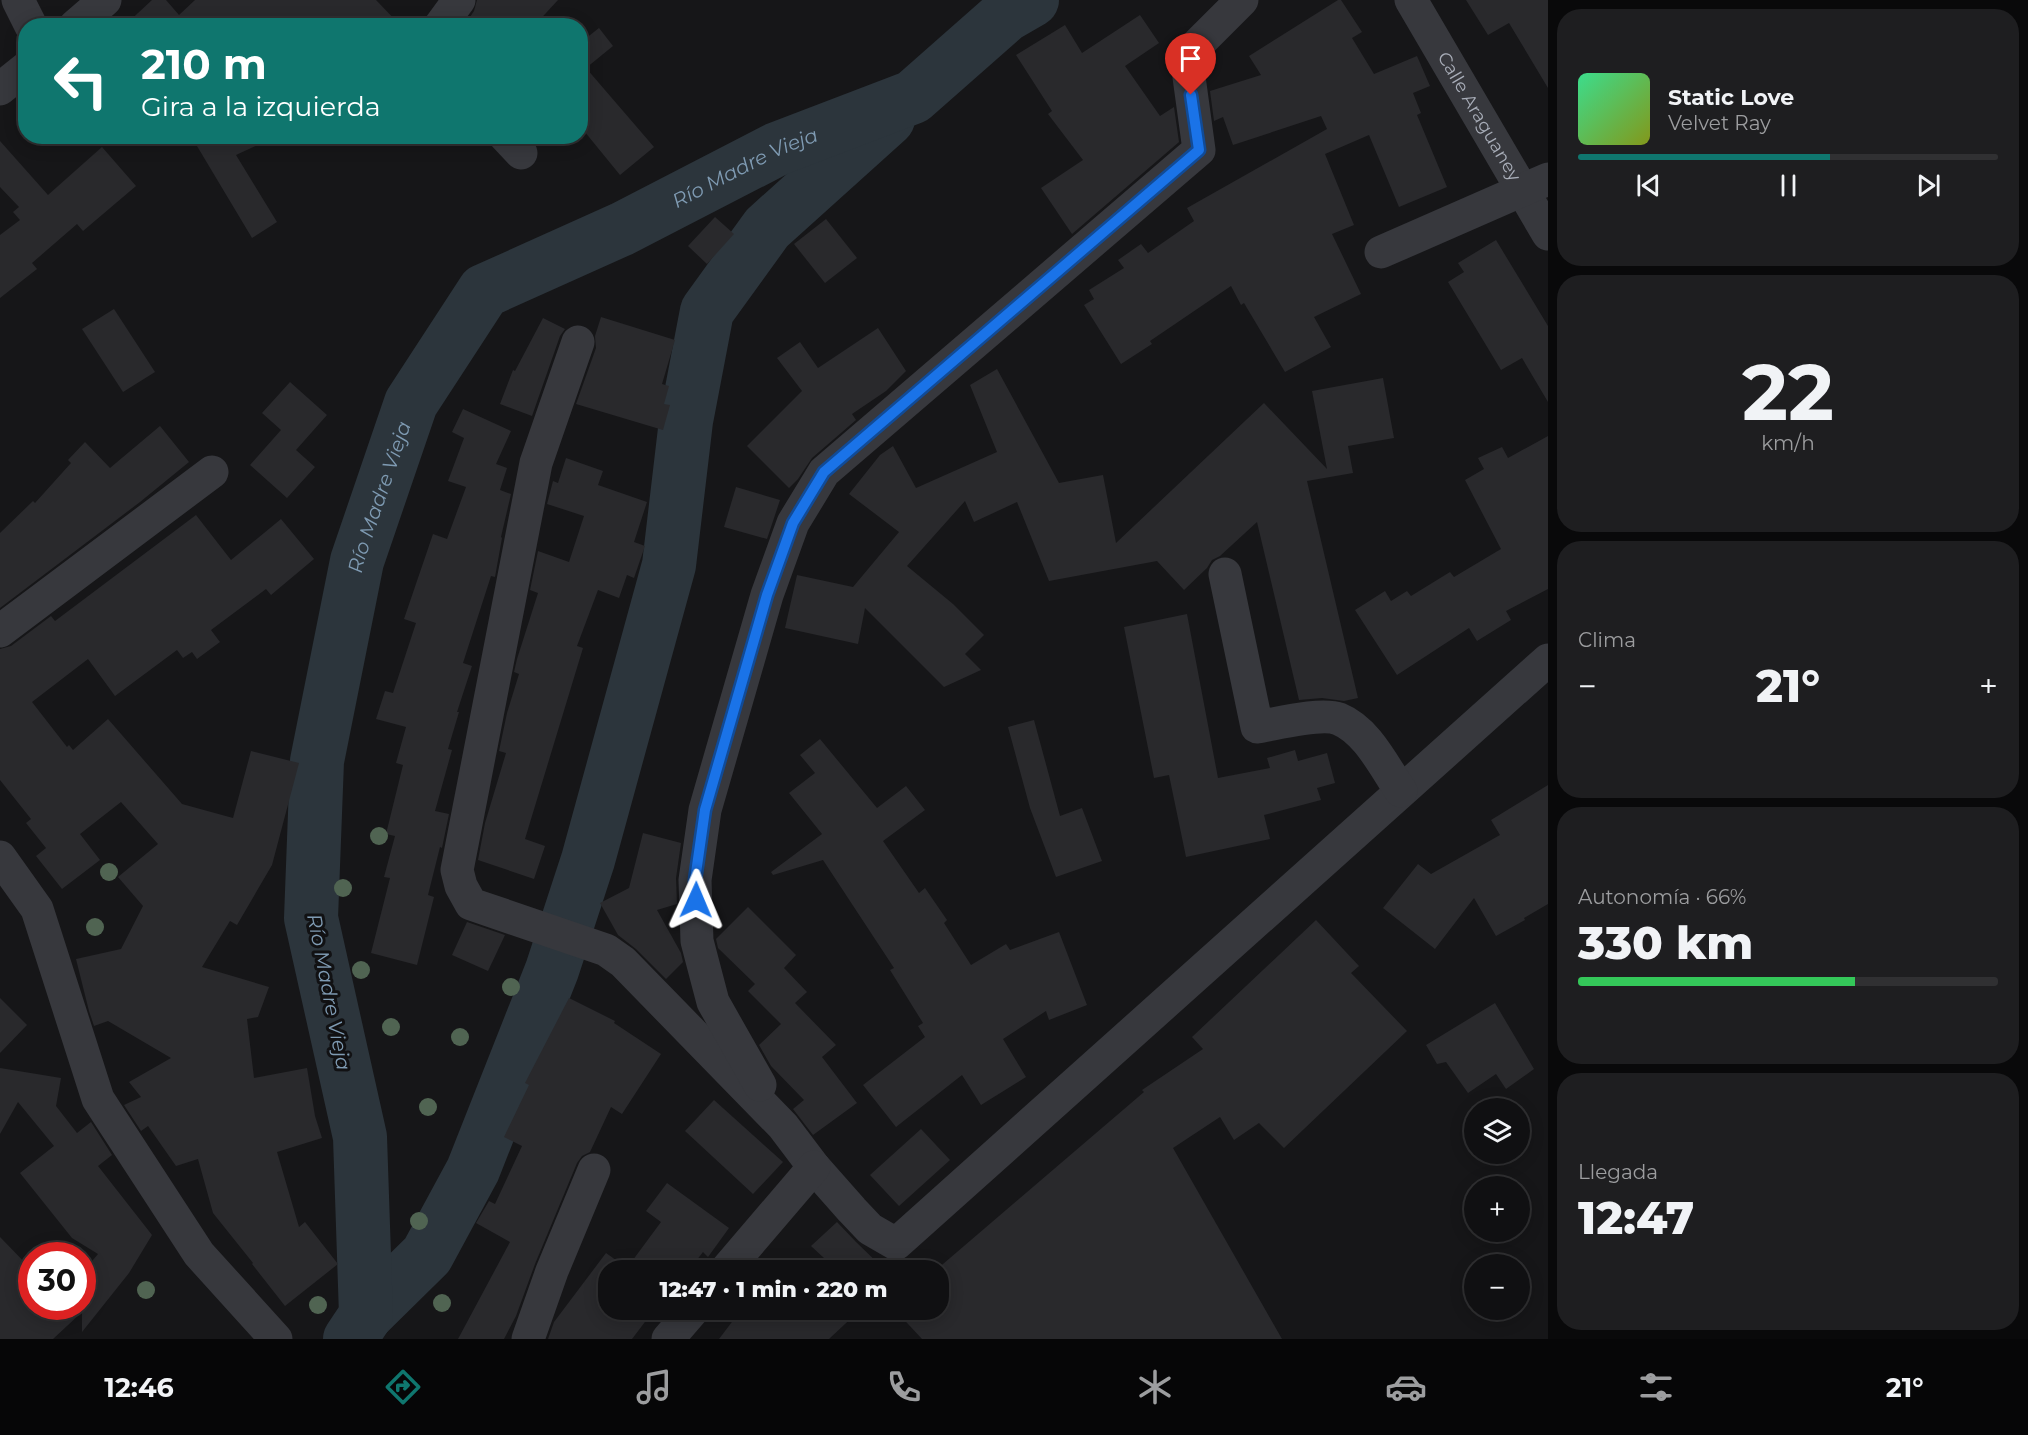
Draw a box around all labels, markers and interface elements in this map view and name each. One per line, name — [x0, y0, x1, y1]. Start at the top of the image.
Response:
pin — [1165, 33, 1216, 95]
text: 210 m — [141, 38, 267, 90]
icon: left — [42, 42, 120, 120]
icon: arrive — [1174, 42, 1207, 75]
street label: Calle Araguaney — [1433, 48, 1526, 185]
text: Static Love — [1668, 84, 1794, 111]
text: Gira a la izquierda — [141, 90, 381, 123]
text: Velvet Ray — [1668, 111, 1771, 135]
water label: Río Madre Vieja — [668, 123, 821, 213]
icon: previous — [1632, 169, 1665, 202]
icon: pause — [1772, 169, 1805, 202]
icon: next — [1912, 169, 1945, 202]
text: 22 — [1742, 344, 1834, 440]
water label: Río Madre Vieja — [343, 418, 416, 575]
text: km/h — [1761, 431, 1815, 455]
text: Clima — [1578, 628, 1636, 652]
text: 21° — [1756, 658, 1820, 713]
text: − — [1578, 666, 1597, 706]
text: + — [1979, 666, 1998, 706]
position arrow — [664, 868, 728, 932]
text: Autonomía · 66% — [1578, 885, 1746, 909]
water label: Río Madre Vieja — [302, 912, 356, 1072]
text: 330 km — [1578, 915, 1753, 970]
map controls — [1464, 1098, 1530, 1320]
button: layers — [1464, 1098, 1530, 1164]
text: Llegada — [1578, 1160, 1658, 1184]
button: + — [1464, 1176, 1530, 1242]
text: 12:47 — [1578, 1190, 1694, 1245]
speed limit sign: 30 — [18, 1242, 96, 1320]
button: − — [1464, 1254, 1530, 1320]
text: 12:47 · 1 min · 220 m — [660, 1276, 887, 1303]
icon: directions — [382, 1366, 424, 1408]
icon: music — [633, 1366, 675, 1408]
icon: phone — [883, 1366, 925, 1408]
icon: climate — [1134, 1366, 1176, 1408]
icon: car — [1385, 1366, 1427, 1408]
icon: filters — [1635, 1366, 1677, 1408]
text: 12:46 — [104, 1371, 174, 1404]
text: 21° — [1886, 1371, 1924, 1404]

